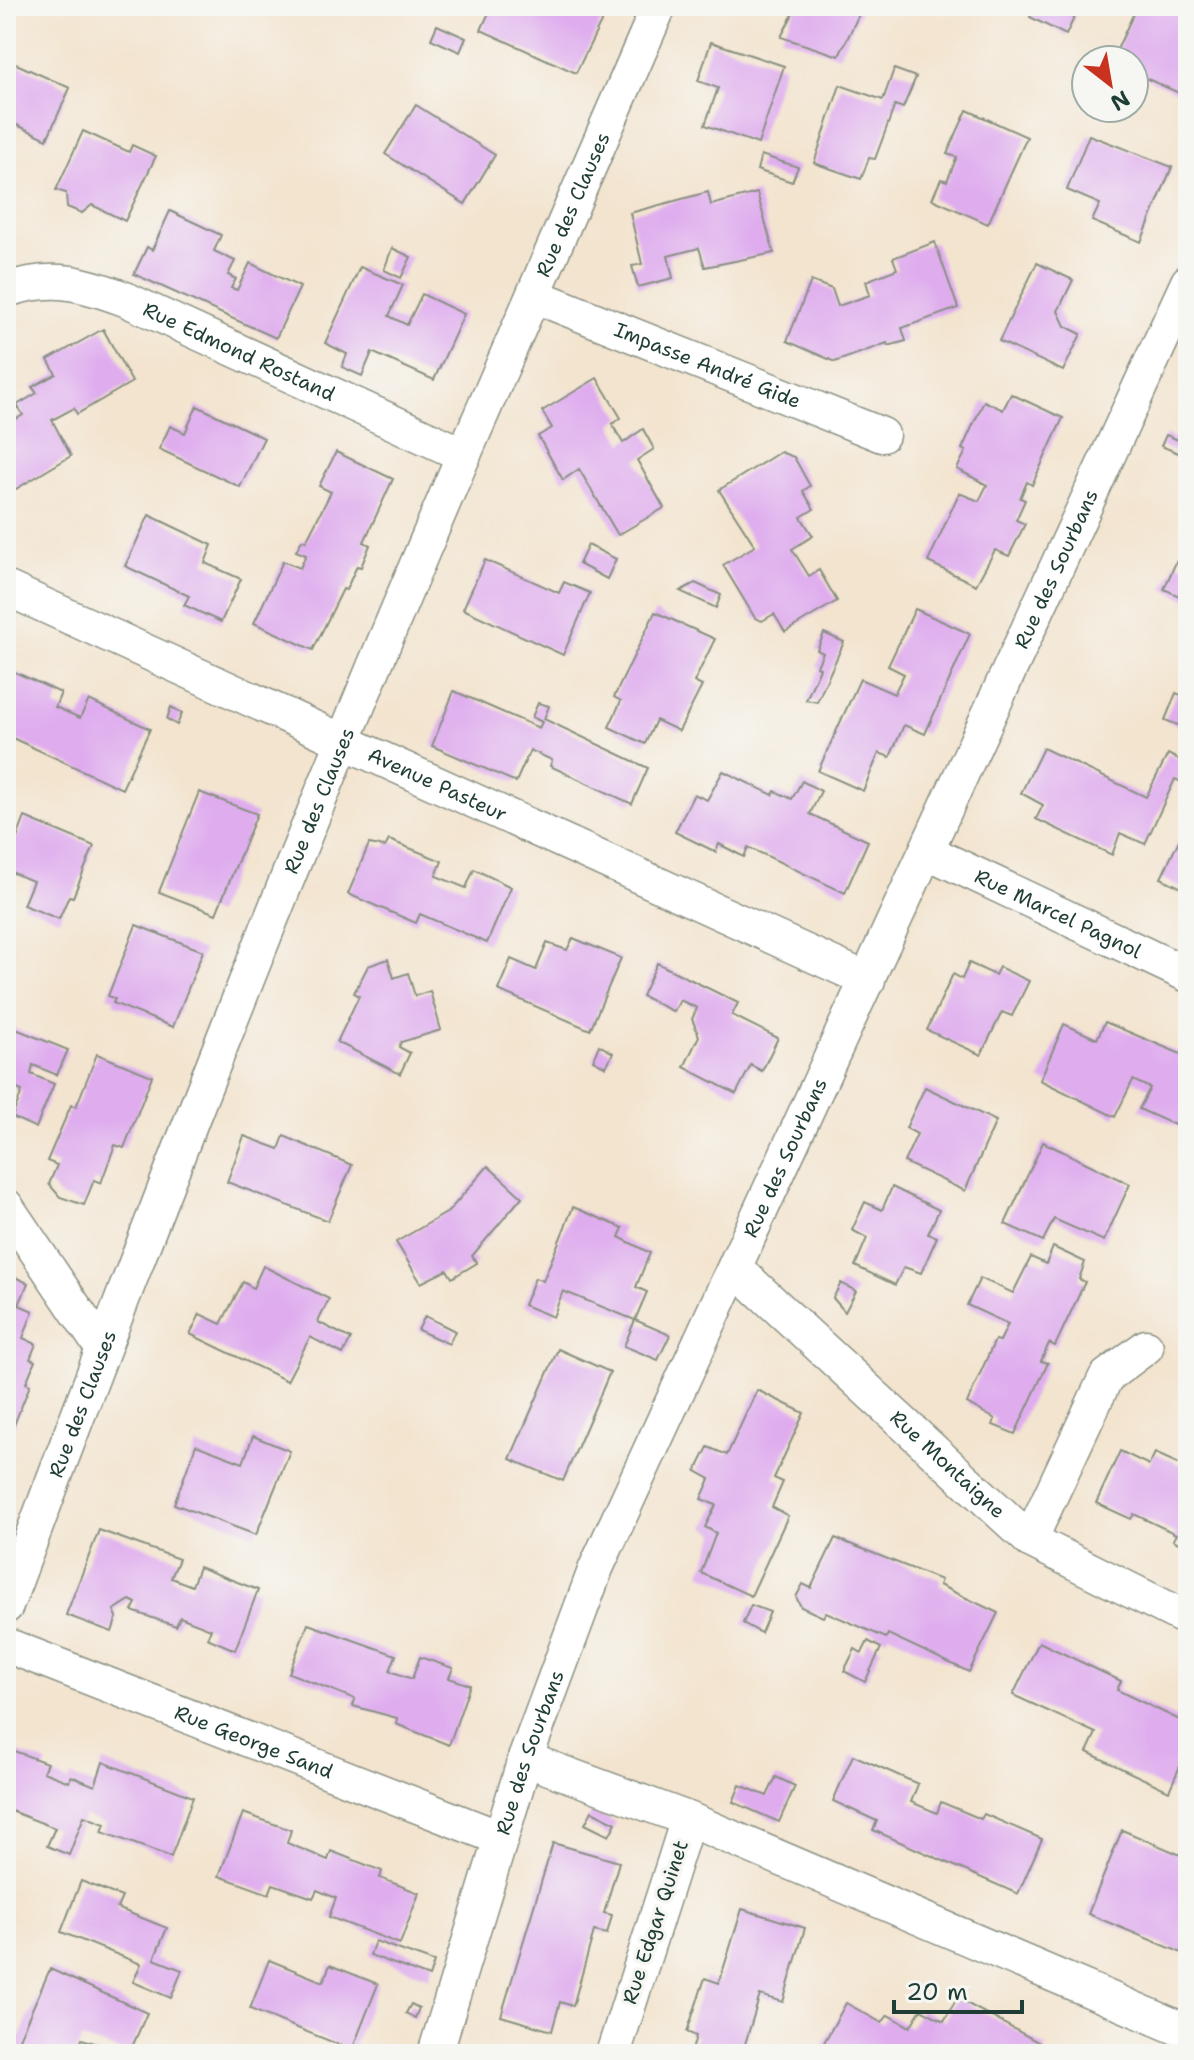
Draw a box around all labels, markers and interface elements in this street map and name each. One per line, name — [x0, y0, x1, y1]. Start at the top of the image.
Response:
north arrow — [1070, 44, 1150, 124]
text: N — [1105, 84, 1135, 118]
street label: Rue des Clauses — [530, 128, 616, 281]
street label: Rue Edmond Rostand — [139, 296, 340, 407]
street label: Impasse André Gide — [611, 316, 805, 414]
street label: Rue des Sourbans — [1008, 485, 1104, 653]
street label: Rue des Clauses — [278, 724, 360, 878]
street label: Avenue Pasteur — [364, 741, 511, 827]
street label: Rue Marcel Pagnol — [970, 863, 1146, 964]
street label: Rue des Sourbans — [737, 1074, 833, 1241]
street label: Rue des Clauses — [43, 1327, 122, 1481]
street label: Rue Montaigne — [885, 1405, 1011, 1524]
street label: Rue des Sourbans — [490, 1666, 570, 1838]
street label: Rue George Sand — [171, 1699, 337, 1785]
street label: Rue Edgar Quinet — [616, 1837, 694, 2007]
scale bar — [894, 1964, 1022, 2014]
text: 20 m — [906, 1976, 968, 2008]

